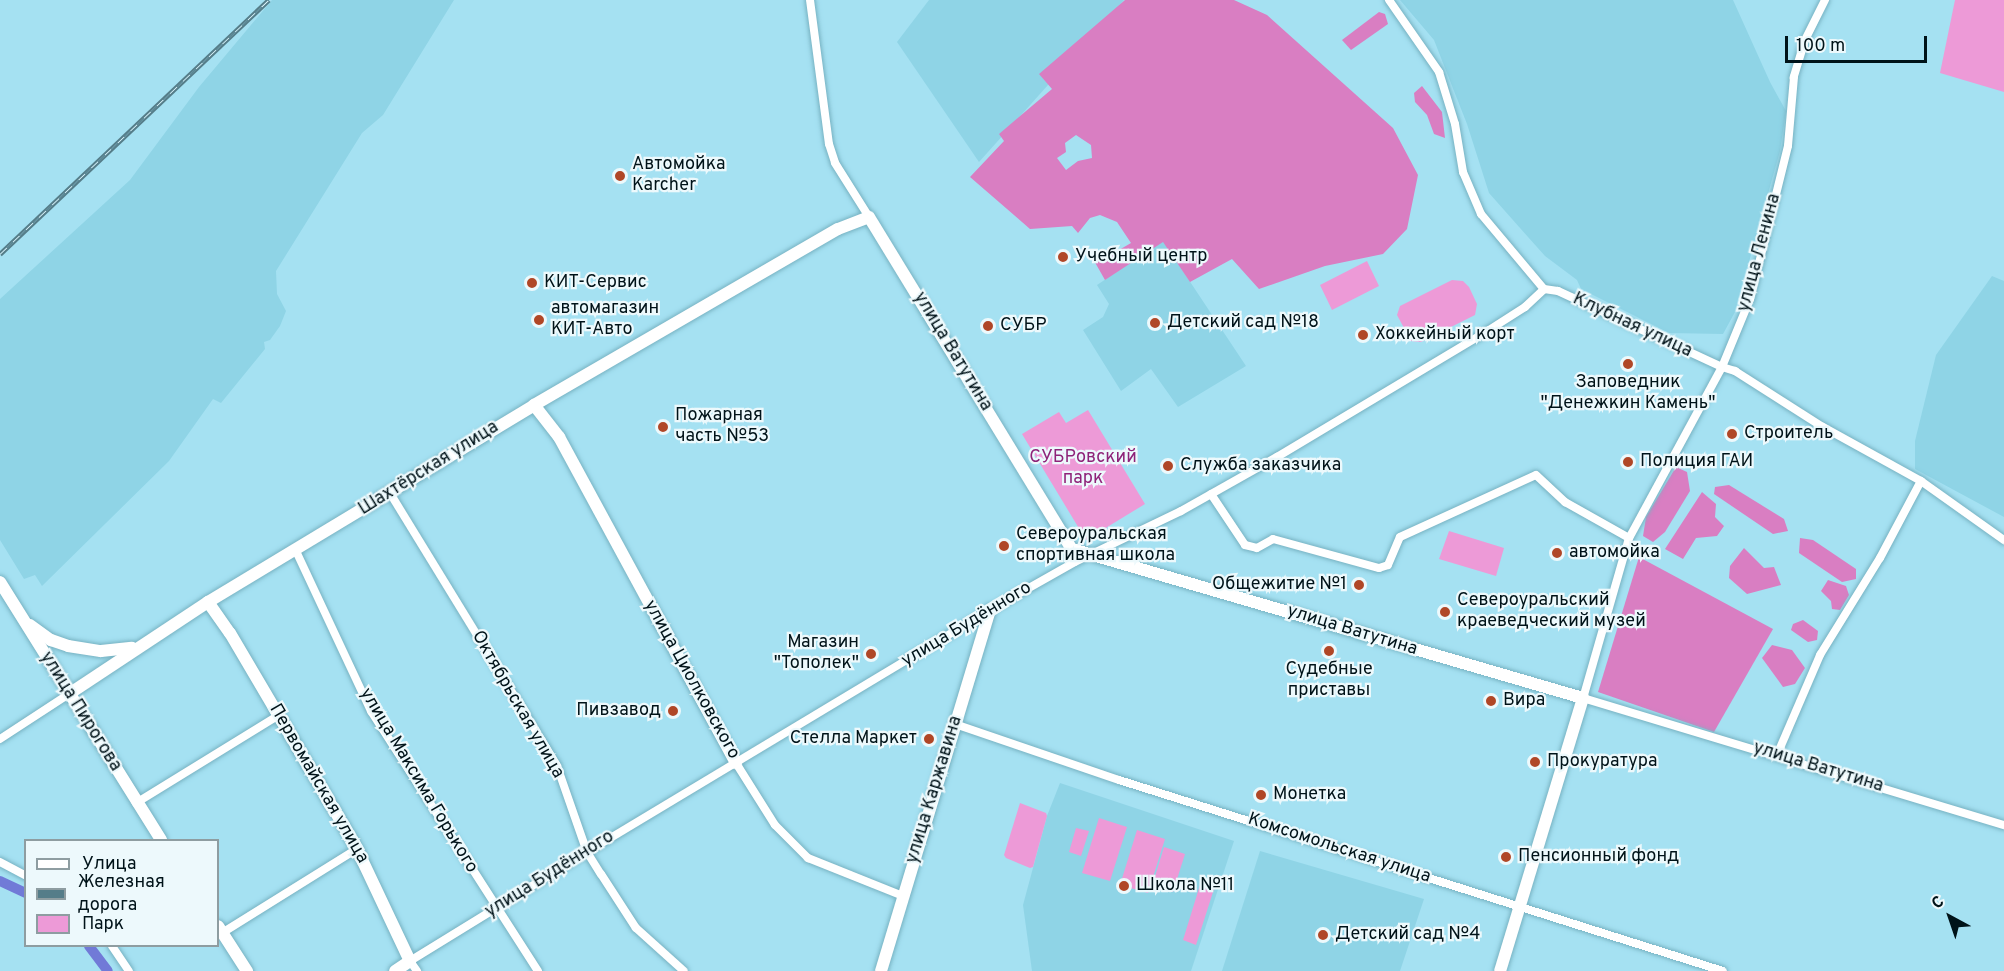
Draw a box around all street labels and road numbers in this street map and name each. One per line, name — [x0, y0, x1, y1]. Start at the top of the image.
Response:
street label: улица Ленина — [1734, 192, 1786, 314]
street label: улица Ватутина — [908, 289, 996, 415]
street label: Клубная улица — [1569, 289, 1695, 363]
street label: Шахтёрская улица — [355, 417, 503, 521]
street label: улица Будённого — [898, 578, 1036, 672]
street label: улица Циолковского — [638, 597, 744, 763]
street label: улица Ватутина — [1284, 601, 1420, 661]
street label: Октябрьская улица — [466, 627, 568, 783]
street label: улица Пирогова — [35, 648, 125, 776]
street label: улица Максима Горького — [354, 685, 482, 877]
street label: Первомайская улица — [264, 701, 372, 867]
street label: улица Каржавина — [902, 714, 968, 866]
street label: улица Ватутина — [1750, 738, 1886, 798]
street label: Комсомольская улица — [1245, 809, 1433, 889]
street label: улица Будённого — [482, 827, 618, 923]

